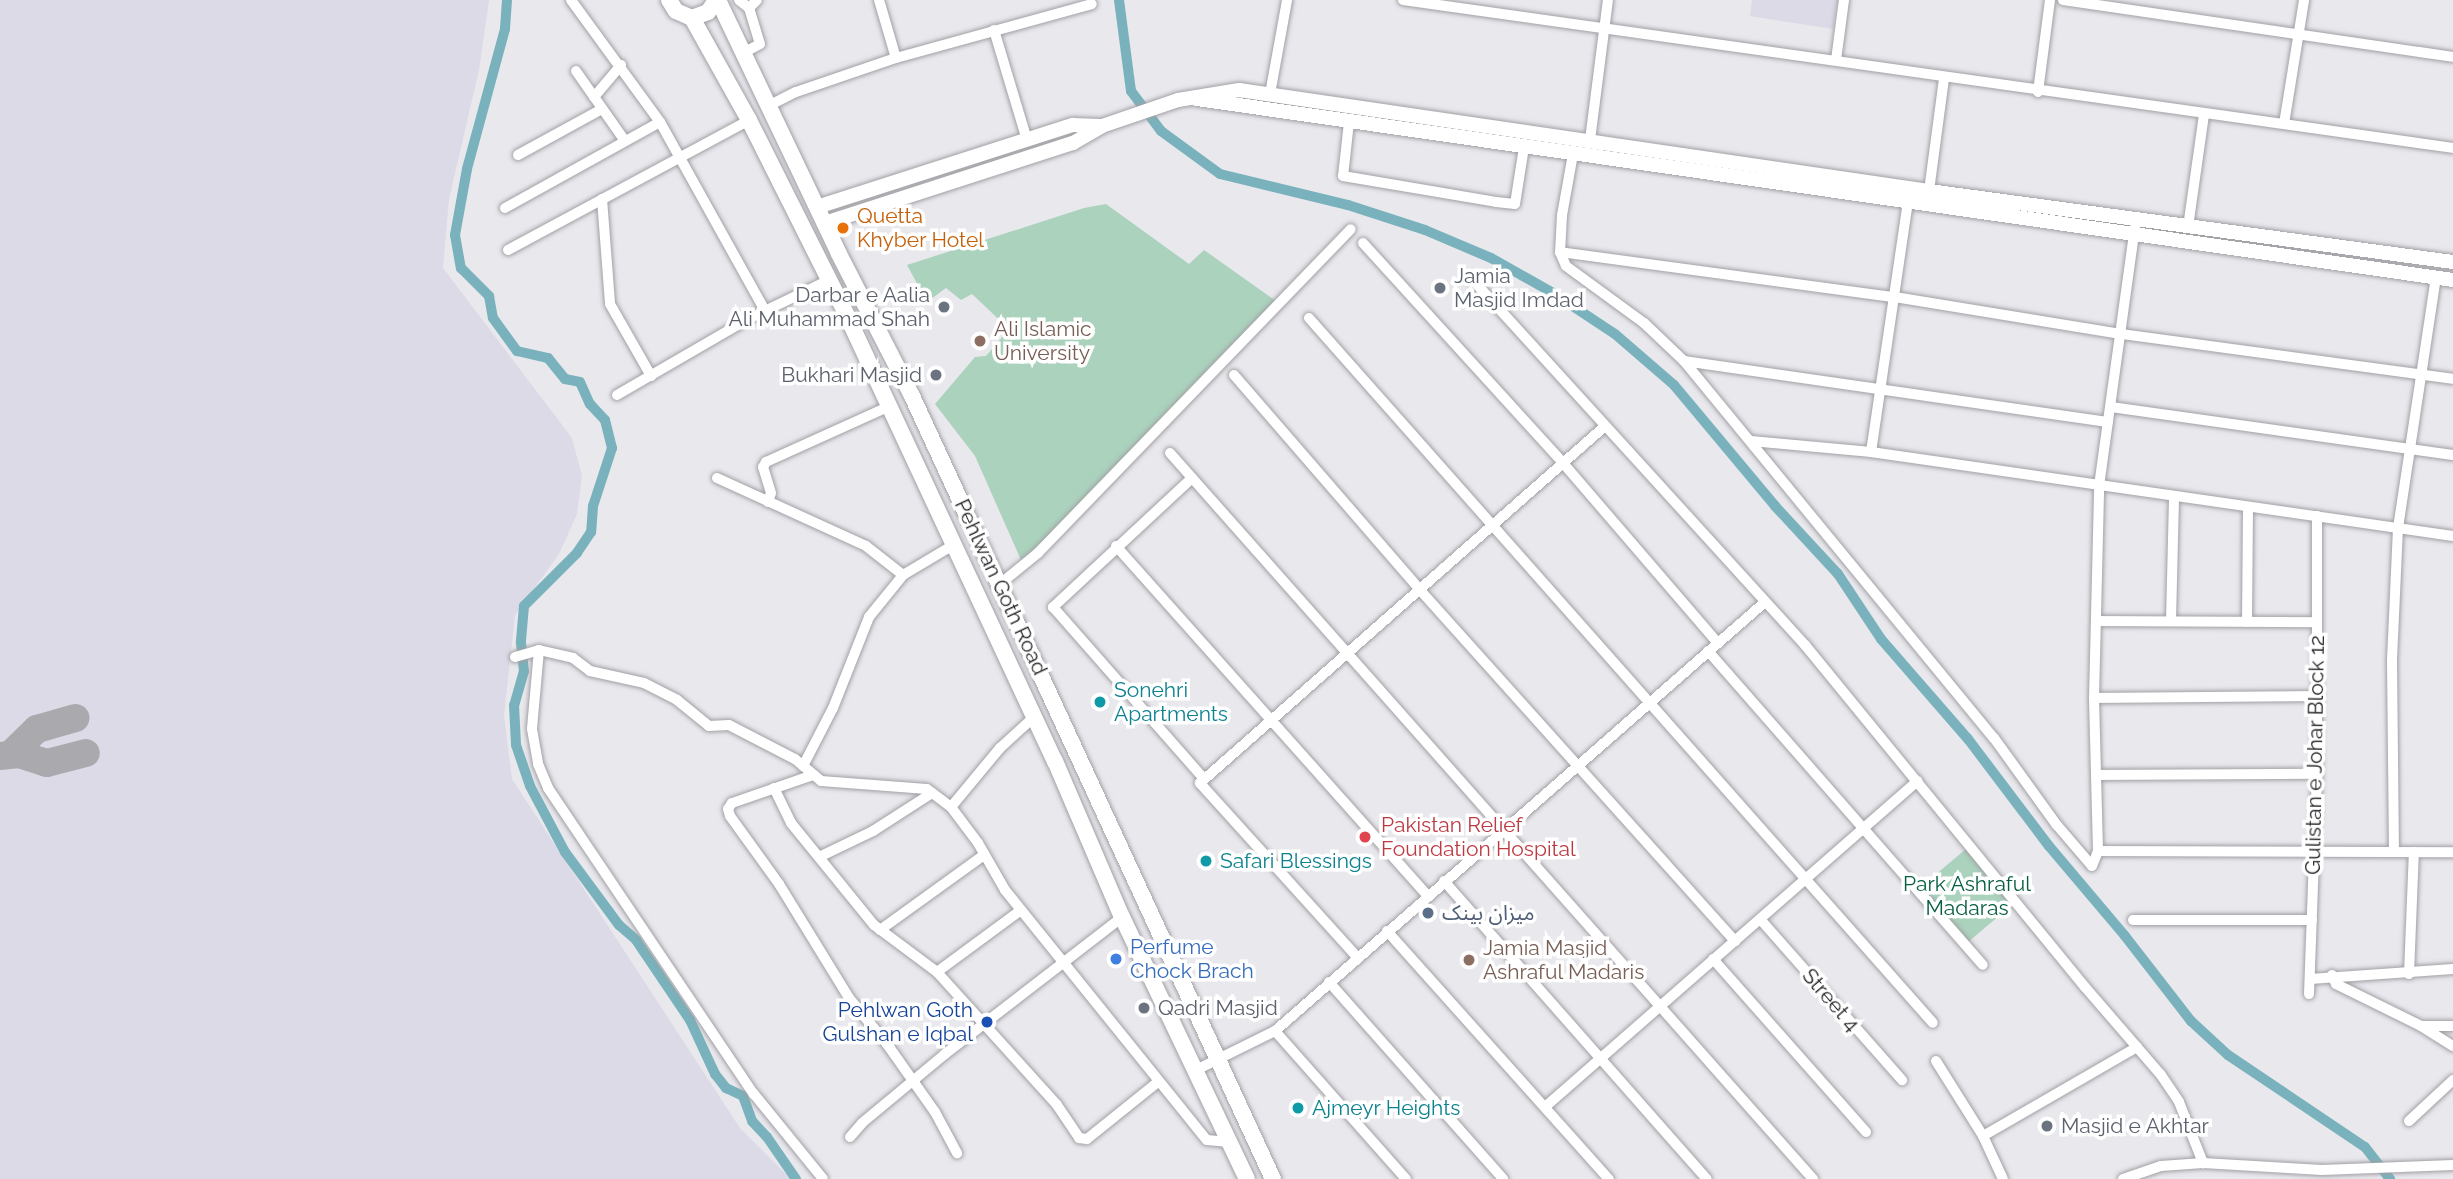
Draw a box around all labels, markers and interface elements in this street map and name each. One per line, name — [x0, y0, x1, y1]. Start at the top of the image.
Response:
place label: Quetta Khyber Hotel — [857, 203, 984, 253]
marker: Quetta Khyber Hotel — [835, 220, 851, 236]
place label: Jamia Masjid Imdad — [1454, 263, 1584, 313]
marker: Jamia Masjid Imdad — [1432, 280, 1448, 296]
place label: Darbar e Aalia Ali Muhammad Shah — [728, 282, 930, 332]
marker: Darbar e Aalia Ali Muhammad Shah — [936, 299, 952, 315]
place label: Ali Islamic University — [994, 316, 1092, 366]
marker: Ali Islamic University — [972, 333, 988, 349]
place label: Bukhari Masjid — [781, 362, 922, 388]
marker: Bukhari Masjid — [928, 367, 944, 383]
street label: Pehlwan Goth Road — [949, 495, 1053, 679]
street label: Gulistan e Johar Block 12 — [2300, 634, 2330, 876]
place label: Sonehri Apartments — [1114, 677, 1228, 727]
marker: Sonehri Apartments — [1092, 694, 1108, 710]
place label: Pakistan Relief Foundation Hospital — [1381, 812, 1576, 862]
marker: Pakistan Relief Foundation Hospital — [1355, 827, 1375, 847]
place label: Safari Blessings — [1220, 848, 1372, 874]
marker: Safari Blessings — [1198, 853, 1214, 869]
park label: Park Ashraful Madaras — [1903, 871, 2031, 921]
place label: میزان بینک — [1442, 900, 1535, 926]
marker: میزان بینک — [1420, 905, 1436, 921]
place label: Perfume Chock Brach — [1130, 934, 1254, 984]
place label: Jamia Masjid Ashraful Madaris — [1483, 935, 1645, 985]
marker: Perfume Chock Brach — [1108, 951, 1124, 967]
marker: Jamia Masjid Ashraful Madaris — [1461, 952, 1477, 968]
street label: Street 4 — [1797, 963, 1865, 1037]
place label: Qadri Masjid — [1158, 995, 1278, 1021]
place label: Pehlwan Goth Gulshan e Iqbal — [823, 997, 973, 1047]
marker: Qadri Masjid — [1136, 1000, 1152, 1016]
marker: Pehlwan Goth Gulshan e Iqbal — [979, 1014, 995, 1030]
place label: Ajmeyr Heights — [1312, 1095, 1461, 1121]
marker: Ajmeyr Heights — [1290, 1100, 1306, 1116]
place label: Masjid e Akhtar — [2061, 1113, 2210, 1139]
marker: Masjid e Akhtar — [2039, 1118, 2055, 1134]

